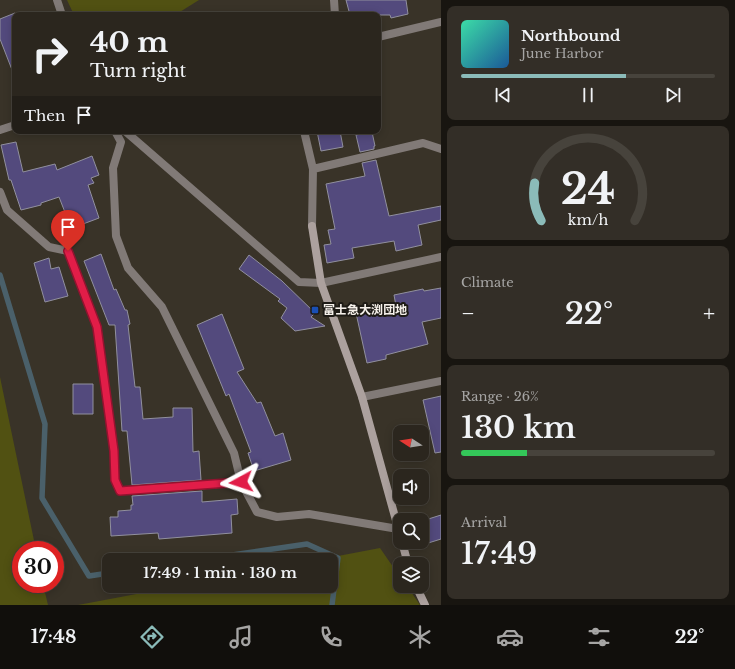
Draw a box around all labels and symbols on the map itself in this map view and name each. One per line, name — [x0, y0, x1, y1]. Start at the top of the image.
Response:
pin — [51, 210, 85, 251]
place label: 富士急大渕団地 — [323, 302, 407, 317]
marker: 富士急大渕団地 — [310, 305, 320, 315]
north arrow — [393, 425, 429, 461]
position arrow — [220, 461, 262, 503]
speed limit sign: 30 — [12, 541, 64, 593]

